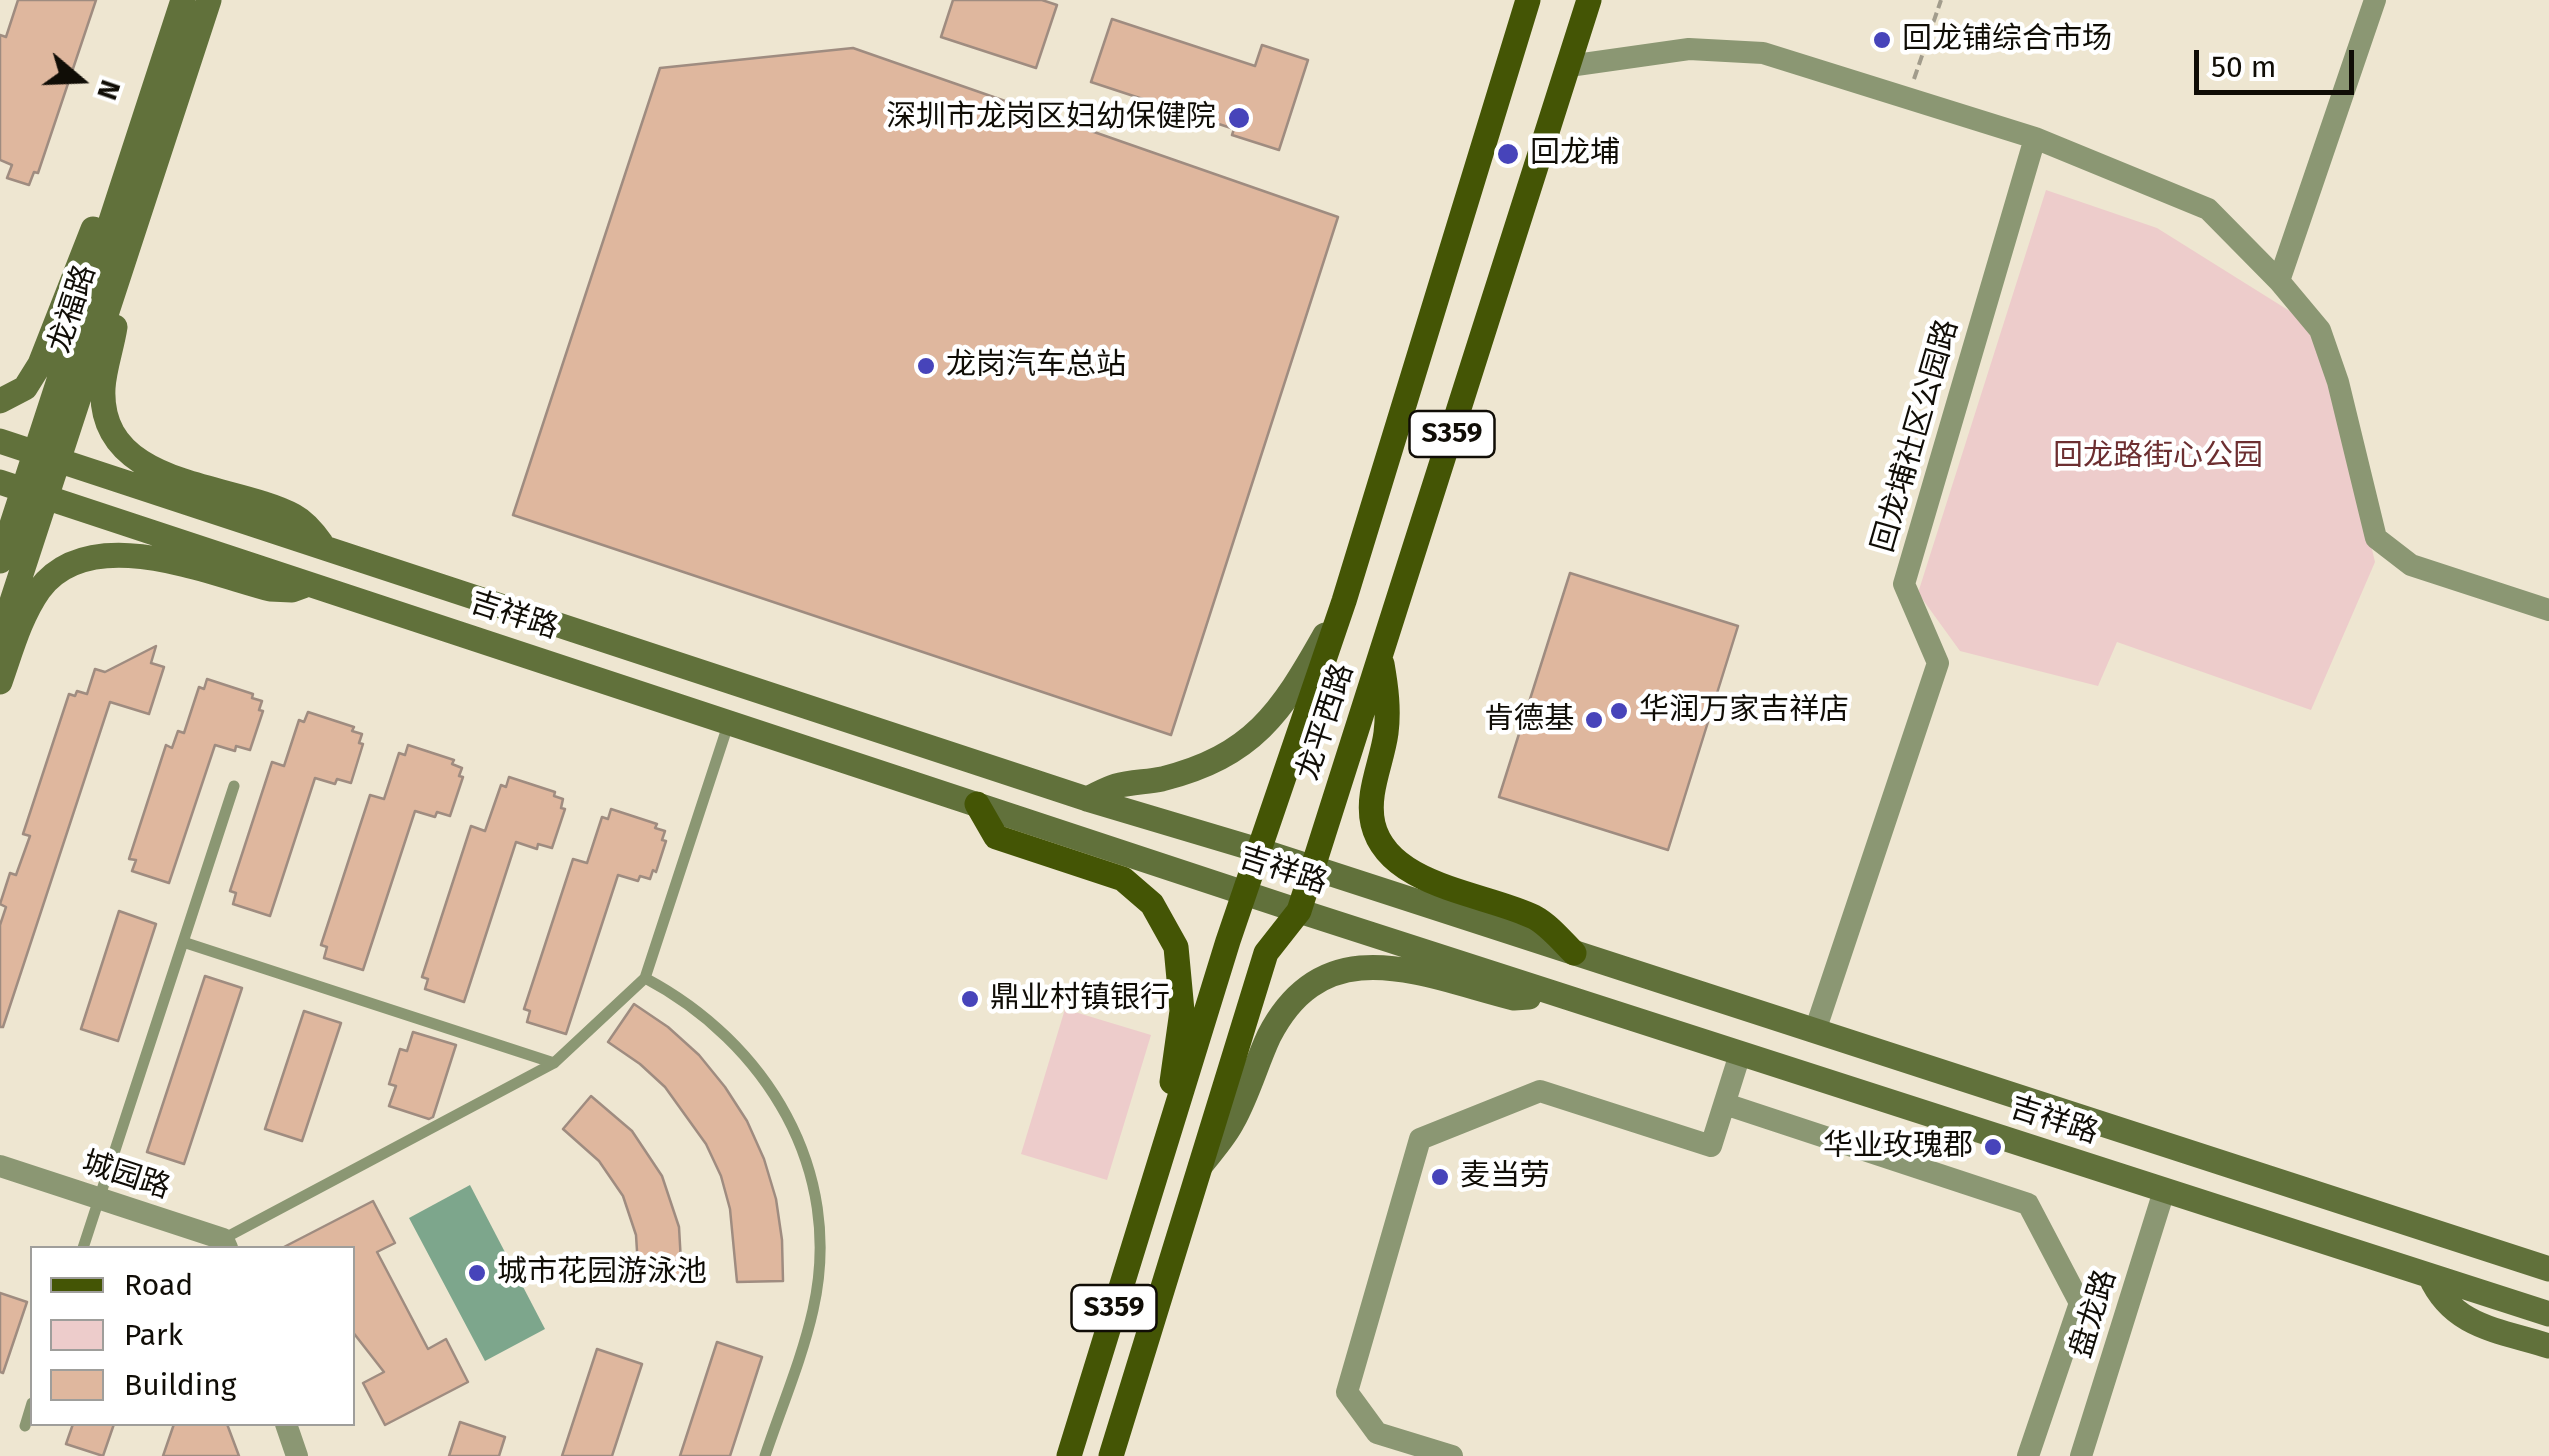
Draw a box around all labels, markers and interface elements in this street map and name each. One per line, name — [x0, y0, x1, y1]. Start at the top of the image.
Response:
place label: 回龙铺综合市场 — [1902, 22, 2112, 58]
marker: 回龙铺综合市场 — [1871, 29, 1893, 51]
north arrow — [30, 30, 130, 130]
scale bar — [2199, 30, 2359, 92]
text: 50 m — [2211, 49, 2276, 85]
text: N — [90, 76, 127, 104]
place label: 深圳市龙岗区妇幼保健院 — [886, 100, 1216, 136]
marker: 深圳市龙岗区妇幼保健院 — [1226, 105, 1252, 131]
place label: 回龙埔 — [1530, 136, 1620, 172]
marker: 回龙埔 — [1495, 141, 1521, 167]
street label: 龙福路 — [42, 261, 104, 357]
street label: 回龙埔社区公园路 — [1866, 316, 1966, 556]
place label: 龙岗汽车总站 — [946, 348, 1126, 384]
marker: 龙岗汽车总站 — [915, 355, 937, 377]
road number: S359 — [1410, 411, 1494, 457]
park label: 回龙路街心公园 — [2053, 439, 2263, 475]
street label: 吉祥路 — [466, 585, 562, 647]
street label: 龙平西路 — [1290, 659, 1362, 785]
place label: 华润万家吉祥店 — [1639, 693, 1849, 729]
marker: 华润万家吉祥店 — [1608, 700, 1630, 722]
place label: 肯德基 — [1484, 702, 1574, 738]
marker: 肯德基 — [1583, 709, 1605, 731]
street label: 吉祥路 — [1235, 840, 1331, 902]
place label: 鼎业村镇银行 — [990, 981, 1170, 1017]
marker: 鼎业村镇银行 — [959, 988, 981, 1010]
street label: 吉祥路 — [2006, 1090, 2102, 1152]
place label: 华业玫瑰郡 — [1823, 1129, 1973, 1165]
marker: 华业玫瑰郡 — [1982, 1136, 2004, 1158]
street label: 城园路 — [78, 1145, 174, 1207]
place label: 麦当劳 — [1460, 1159, 1550, 1195]
marker: 麦当劳 — [1429, 1166, 1451, 1188]
legend — [30, 1246, 355, 1426]
place label: 城市花园游泳池 — [497, 1255, 707, 1291]
marker: 城市花园游泳池 — [466, 1262, 488, 1284]
street label: 盘龙路 — [2064, 1266, 2124, 1362]
text: Road — [124, 1267, 193, 1303]
road number: S359 — [1072, 1285, 1156, 1331]
text: Park — [124, 1317, 183, 1353]
text: Building — [124, 1367, 236, 1403]

